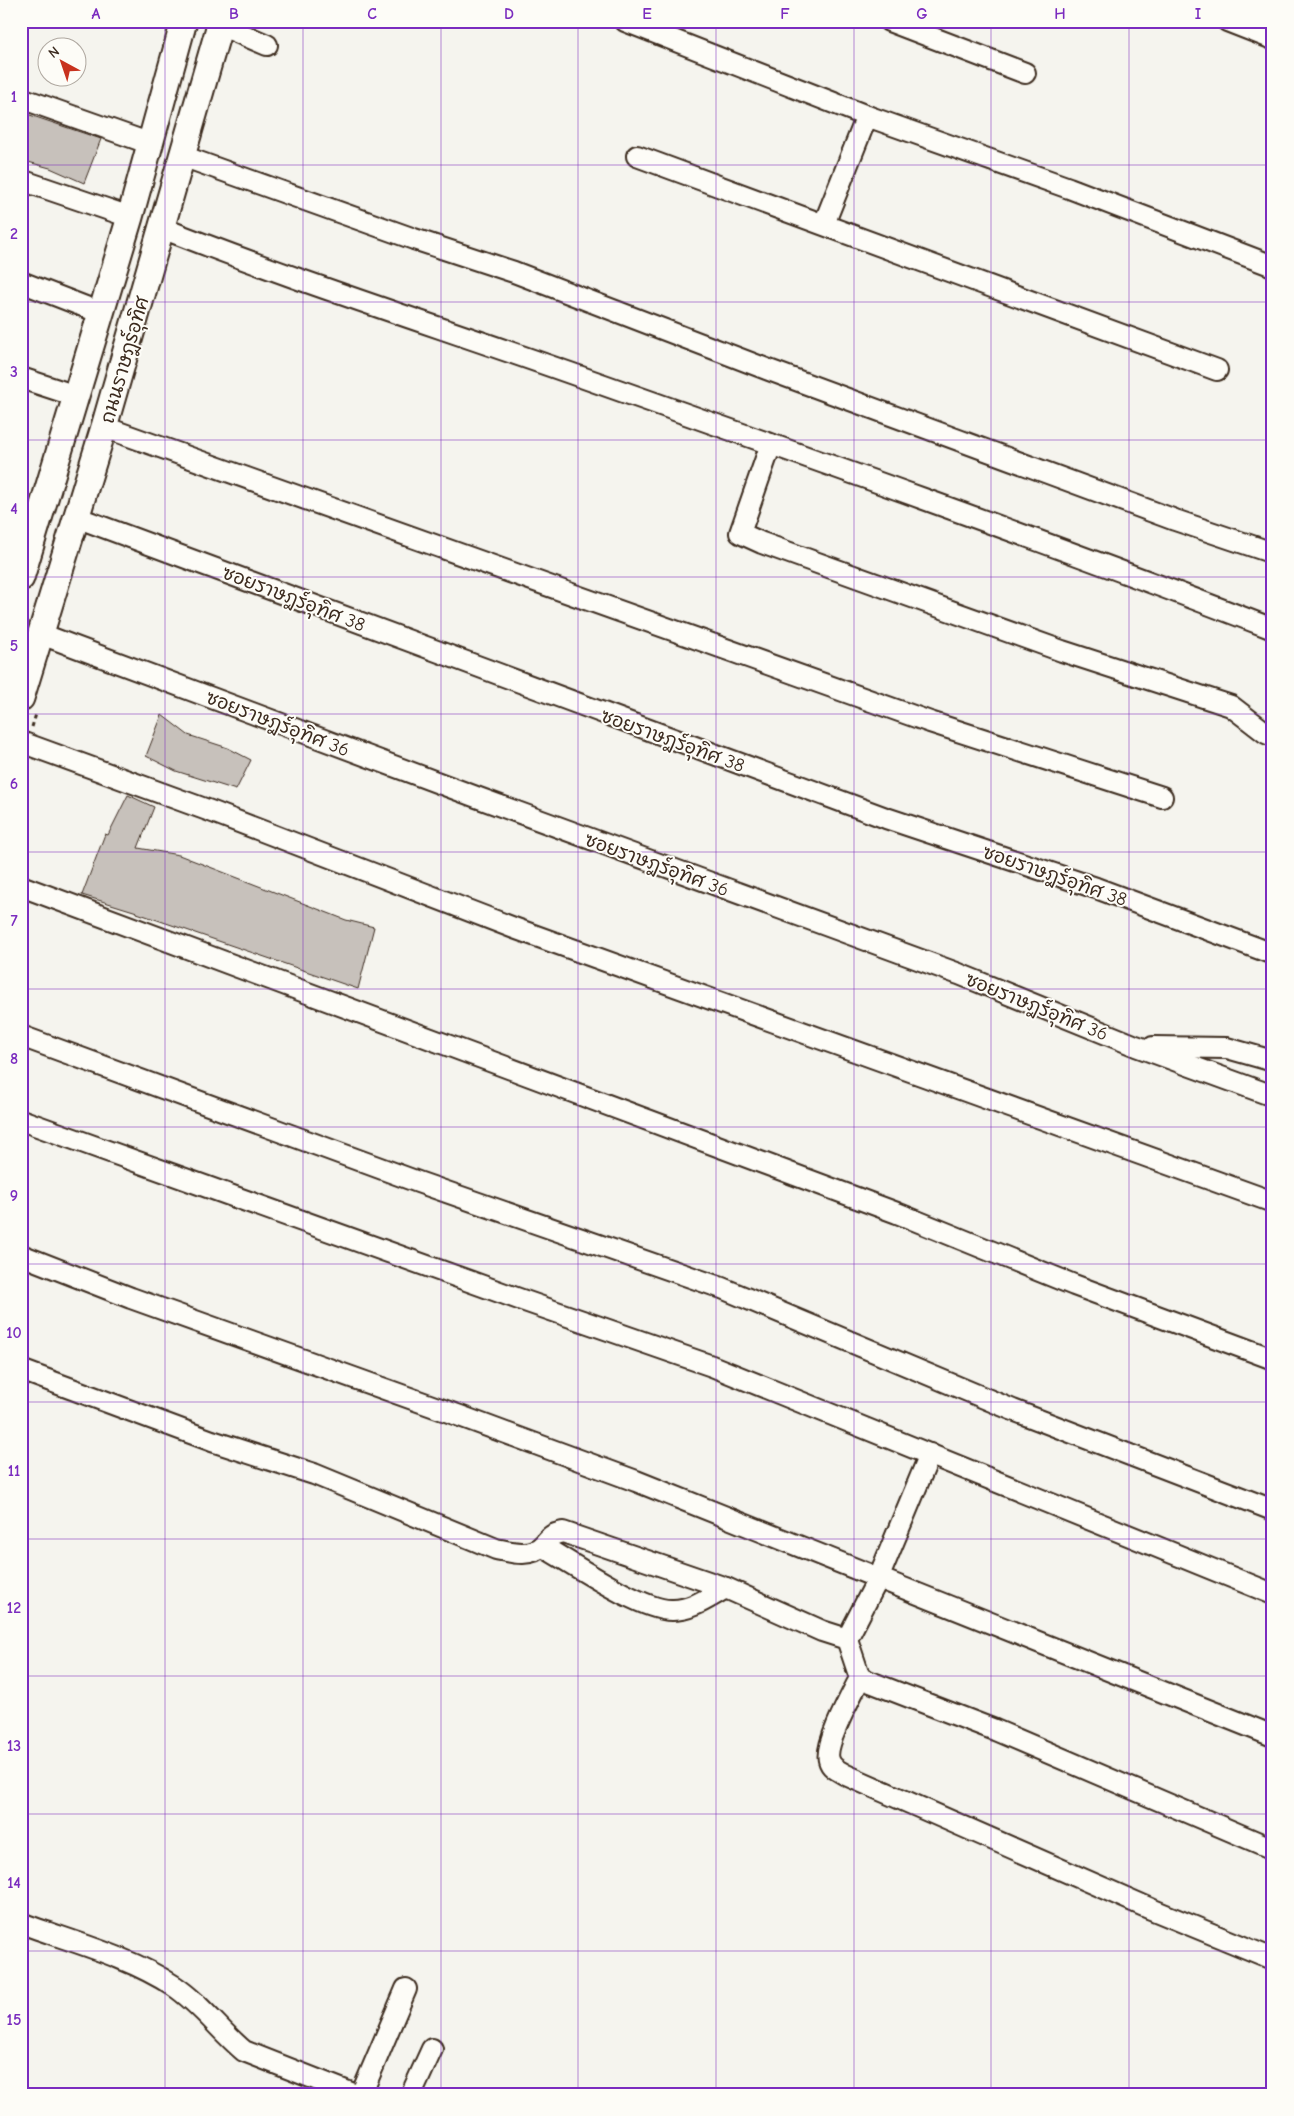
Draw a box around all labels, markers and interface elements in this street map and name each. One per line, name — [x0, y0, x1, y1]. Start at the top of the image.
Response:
text: A — [92, 5, 101, 23]
text: B — [229, 5, 239, 23]
text: C — [367, 5, 377, 23]
text: D — [504, 5, 514, 23]
text: E — [642, 5, 652, 23]
text: F — [780, 5, 790, 23]
text: G — [916, 5, 928, 23]
text: H — [1054, 5, 1066, 23]
text: I — [1195, 5, 1201, 23]
north arrow — [38, 38, 88, 88]
text: N — [45, 43, 63, 62]
text: 1 — [11, 88, 17, 106]
text: 2 — [10, 225, 18, 243]
street label: ถนนราษฎร์อุทิศ — [95, 292, 157, 427]
text: 3 — [10, 363, 18, 381]
text: 4 — [10, 500, 18, 518]
street label: ซอยราษฎร์อุทิศ 38 — [218, 560, 369, 639]
text: 5 — [10, 637, 18, 655]
street label: ซอยราษฎร์อุทิศ 36 — [202, 685, 353, 764]
street label: ซอยราษฎร์อุทิศ 38 — [597, 703, 748, 780]
text: 6 — [10, 775, 18, 793]
street label: ซอยราษฎร์อุทิศ 36 — [580, 827, 732, 904]
street label: ซอยราษฎร์อุทิศ 38 — [979, 839, 1130, 914]
text: 7 — [10, 912, 18, 930]
street label: ซอยราษฎร์อุทิศ 36 — [961, 966, 1112, 1048]
text: 8 — [10, 1050, 18, 1068]
text: 9 — [10, 1187, 18, 1205]
text: 10 — [6, 1324, 22, 1342]
text: 11 — [8, 1462, 20, 1480]
text: 12 — [7, 1599, 21, 1617]
text: 13 — [7, 1737, 21, 1755]
text: 14 — [7, 1874, 21, 1892]
text: 15 — [7, 2011, 21, 2029]

